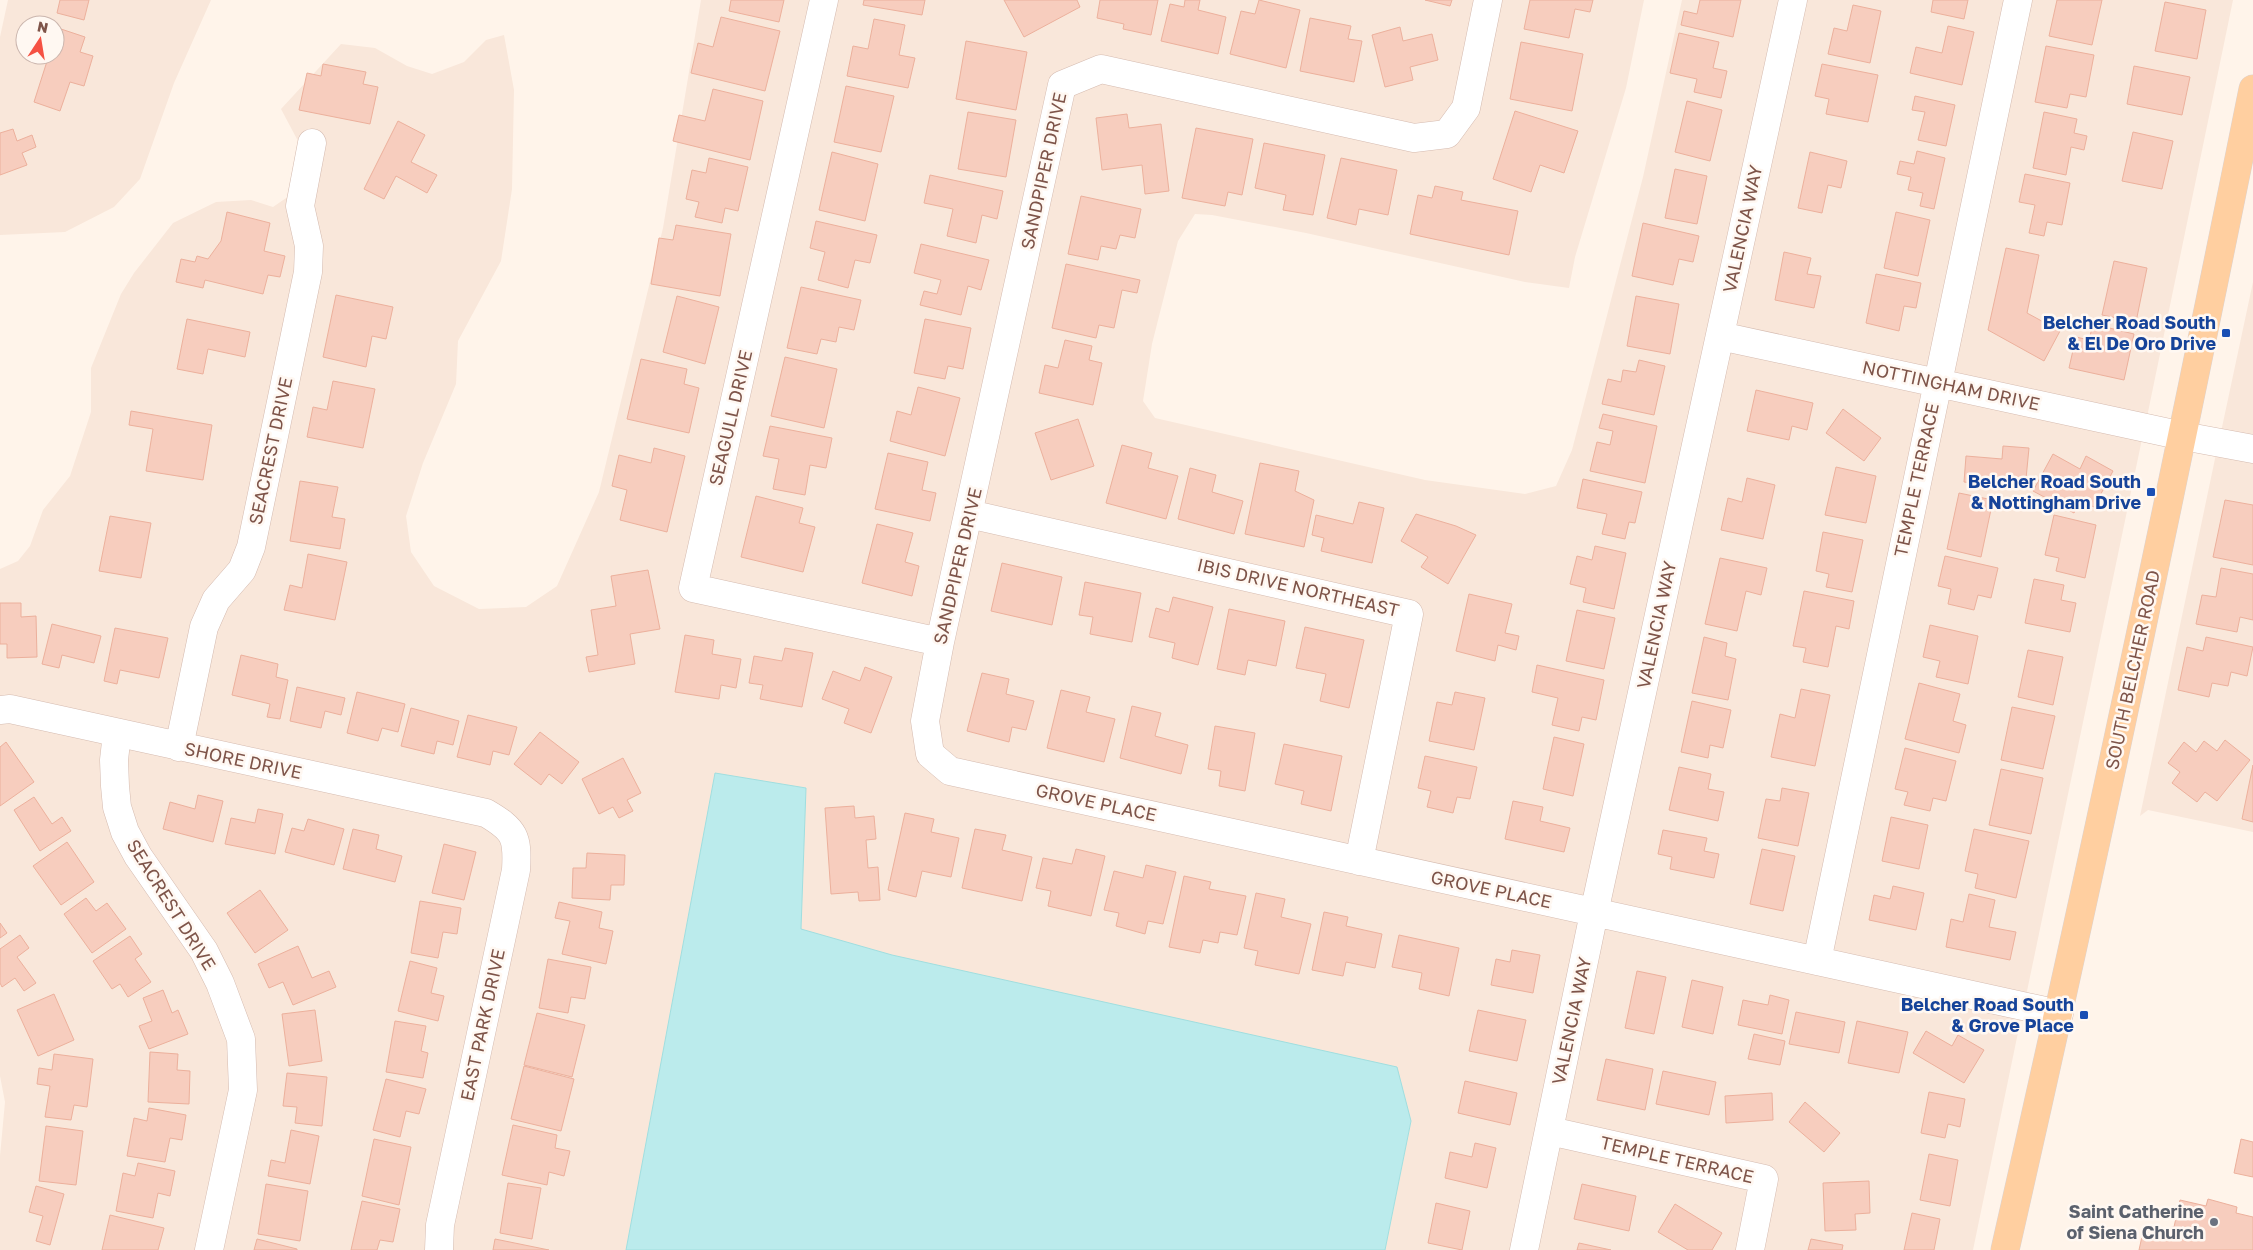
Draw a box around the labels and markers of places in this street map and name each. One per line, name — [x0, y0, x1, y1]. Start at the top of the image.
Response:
place label: Belcher Road South & El De Oro Drive — [2043, 311, 2216, 354]
marker: Belcher Road South & El De Oro Drive — [2220, 327, 2232, 339]
place label: Belcher Road South & Nottingham Drive — [1968, 470, 2141, 513]
marker: Belcher Road South & Nottingham Drive — [2145, 486, 2157, 498]
place label: Belcher Road South & Grove Place — [1901, 993, 2074, 1036]
marker: Belcher Road South & Grove Place — [2078, 1009, 2090, 1021]
place label: Saint Catherine of Siena Church — [2066, 1200, 2204, 1243]
marker: Saint Catherine of Siena Church — [2208, 1216, 2220, 1228]

